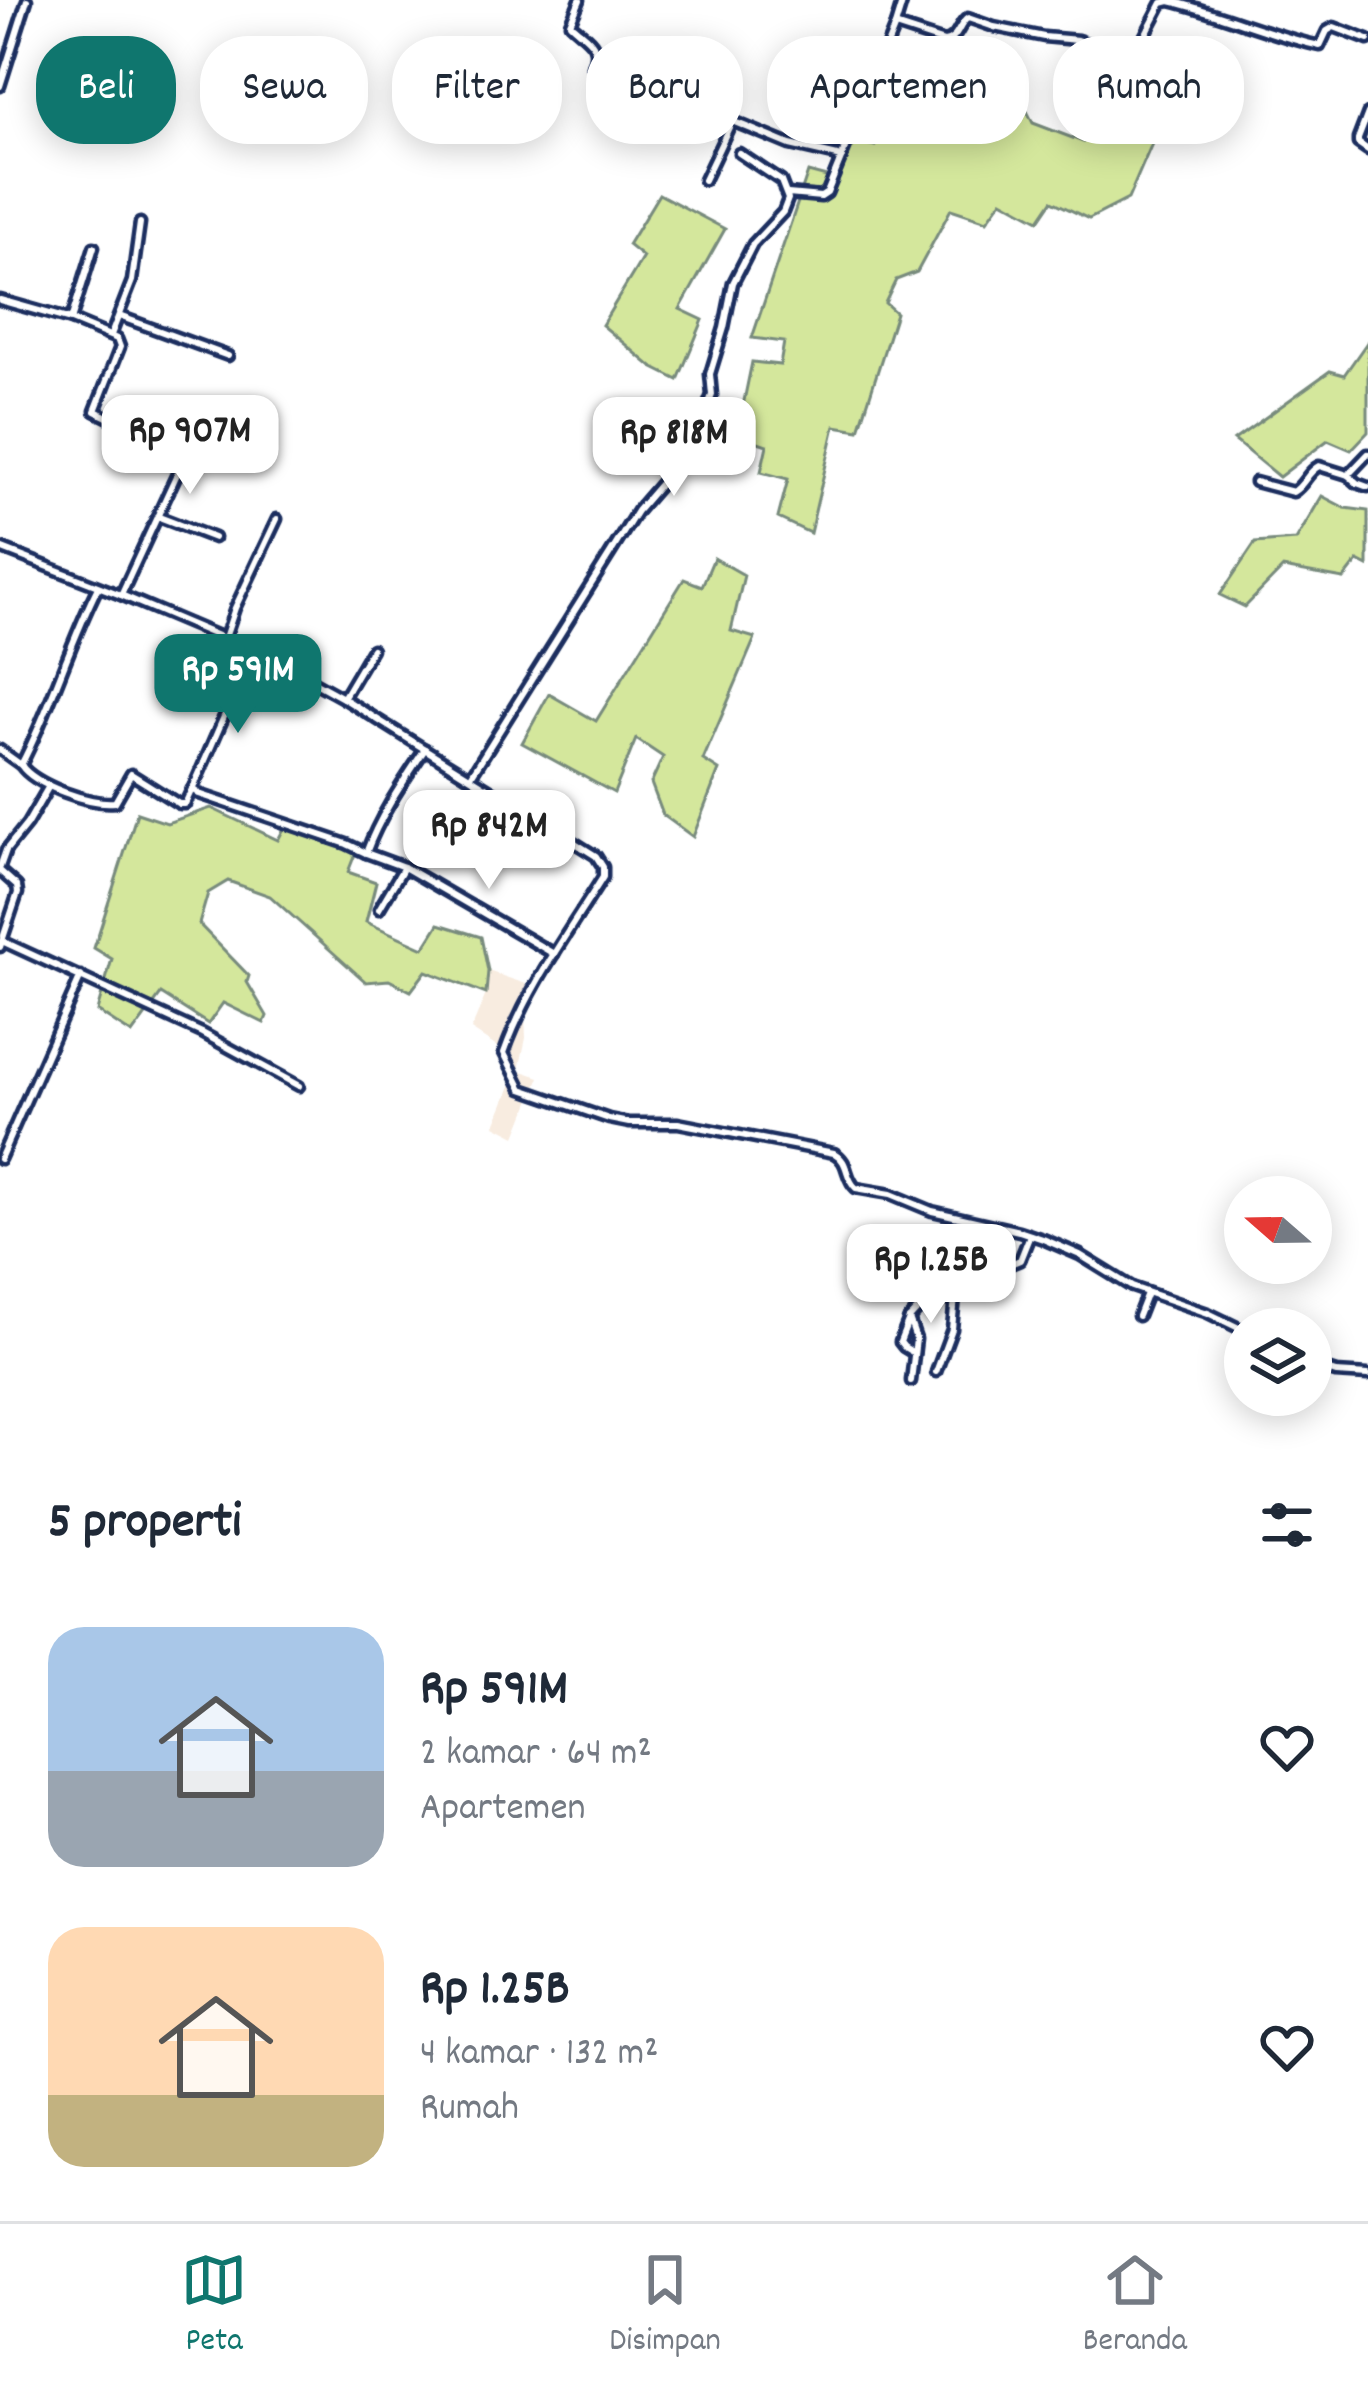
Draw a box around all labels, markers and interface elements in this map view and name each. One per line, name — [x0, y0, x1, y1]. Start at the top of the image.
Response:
chip: Beli — [36, 36, 176, 144]
chip: Sewa — [200, 36, 368, 144]
chip: Filter — [392, 36, 562, 144]
chip: Baru — [586, 36, 743, 144]
chip: Apartemen — [767, 36, 1029, 144]
chip: Rumah — [1053, 36, 1244, 144]
pin: Rp 907M — [79, 395, 301, 497]
pin: Rp 818M — [563, 397, 785, 499]
text: Rp 907M — [129, 406, 251, 461]
text: Rp 818M — [620, 408, 728, 463]
pin: Rp 591M — [127, 634, 349, 736]
text: Rp 591M — [181, 645, 295, 700]
pin: Rp 842M — [378, 790, 600, 892]
text: Rp 842M — [430, 801, 548, 856]
north arrow — [1224, 1176, 1332, 1284]
map controls — [1224, 1176, 1332, 1416]
pin: Rp 1.25B — [807, 1224, 1055, 1326]
text: Rp 1.25B — [874, 1235, 988, 1290]
button: layers — [1224, 1308, 1332, 1416]
text: 5 properti — [48, 1489, 241, 1561]
icon: filters — [1254, 1492, 1320, 1558]
text: Rp 591M — [420, 1656, 568, 1728]
icon: home — [144, 1675, 288, 1819]
icon: heart — [1254, 1714, 1320, 1780]
text: 2 kamar · 64 m² — [420, 1728, 652, 1783]
text: Apartemen — [420, 1783, 586, 1838]
text: Rp 1.25B — [420, 1956, 570, 2028]
icon: home — [144, 1975, 288, 2119]
icon: heart — [1254, 2014, 1320, 2080]
text: 4 kamar · 132 m² — [420, 2028, 659, 2083]
text: Rumah — [420, 2083, 519, 2138]
tab: Peta — [181, 2247, 247, 2366]
tab: Disimpan — [609, 2247, 721, 2366]
tab: Beranda — [1083, 2247, 1187, 2366]

